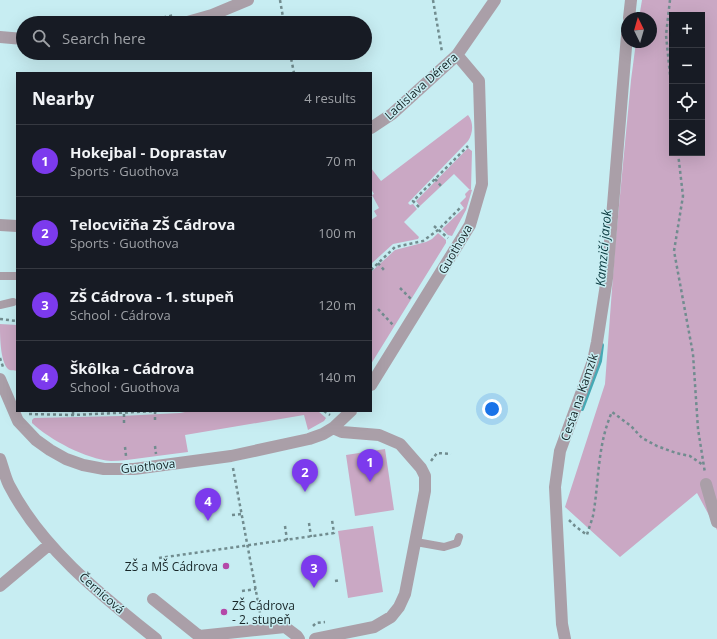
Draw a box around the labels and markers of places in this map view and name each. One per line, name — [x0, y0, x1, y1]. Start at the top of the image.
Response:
pin: 1 — [357, 449, 383, 482]
pin: 2 — [292, 459, 318, 492]
pin: 4 — [195, 488, 221, 521]
pin: 3 — [301, 555, 327, 588]
place label: ZŠ a MŠ Cádrova — [125, 558, 218, 575]
marker: ZŠ a MŠ Cádrova — [221, 561, 231, 571]
place label: ZŠ Cádrova - 2. stupeň — [232, 597, 295, 628]
marker: ZŠ Cádrova - 2. stupeň — [219, 607, 229, 617]

